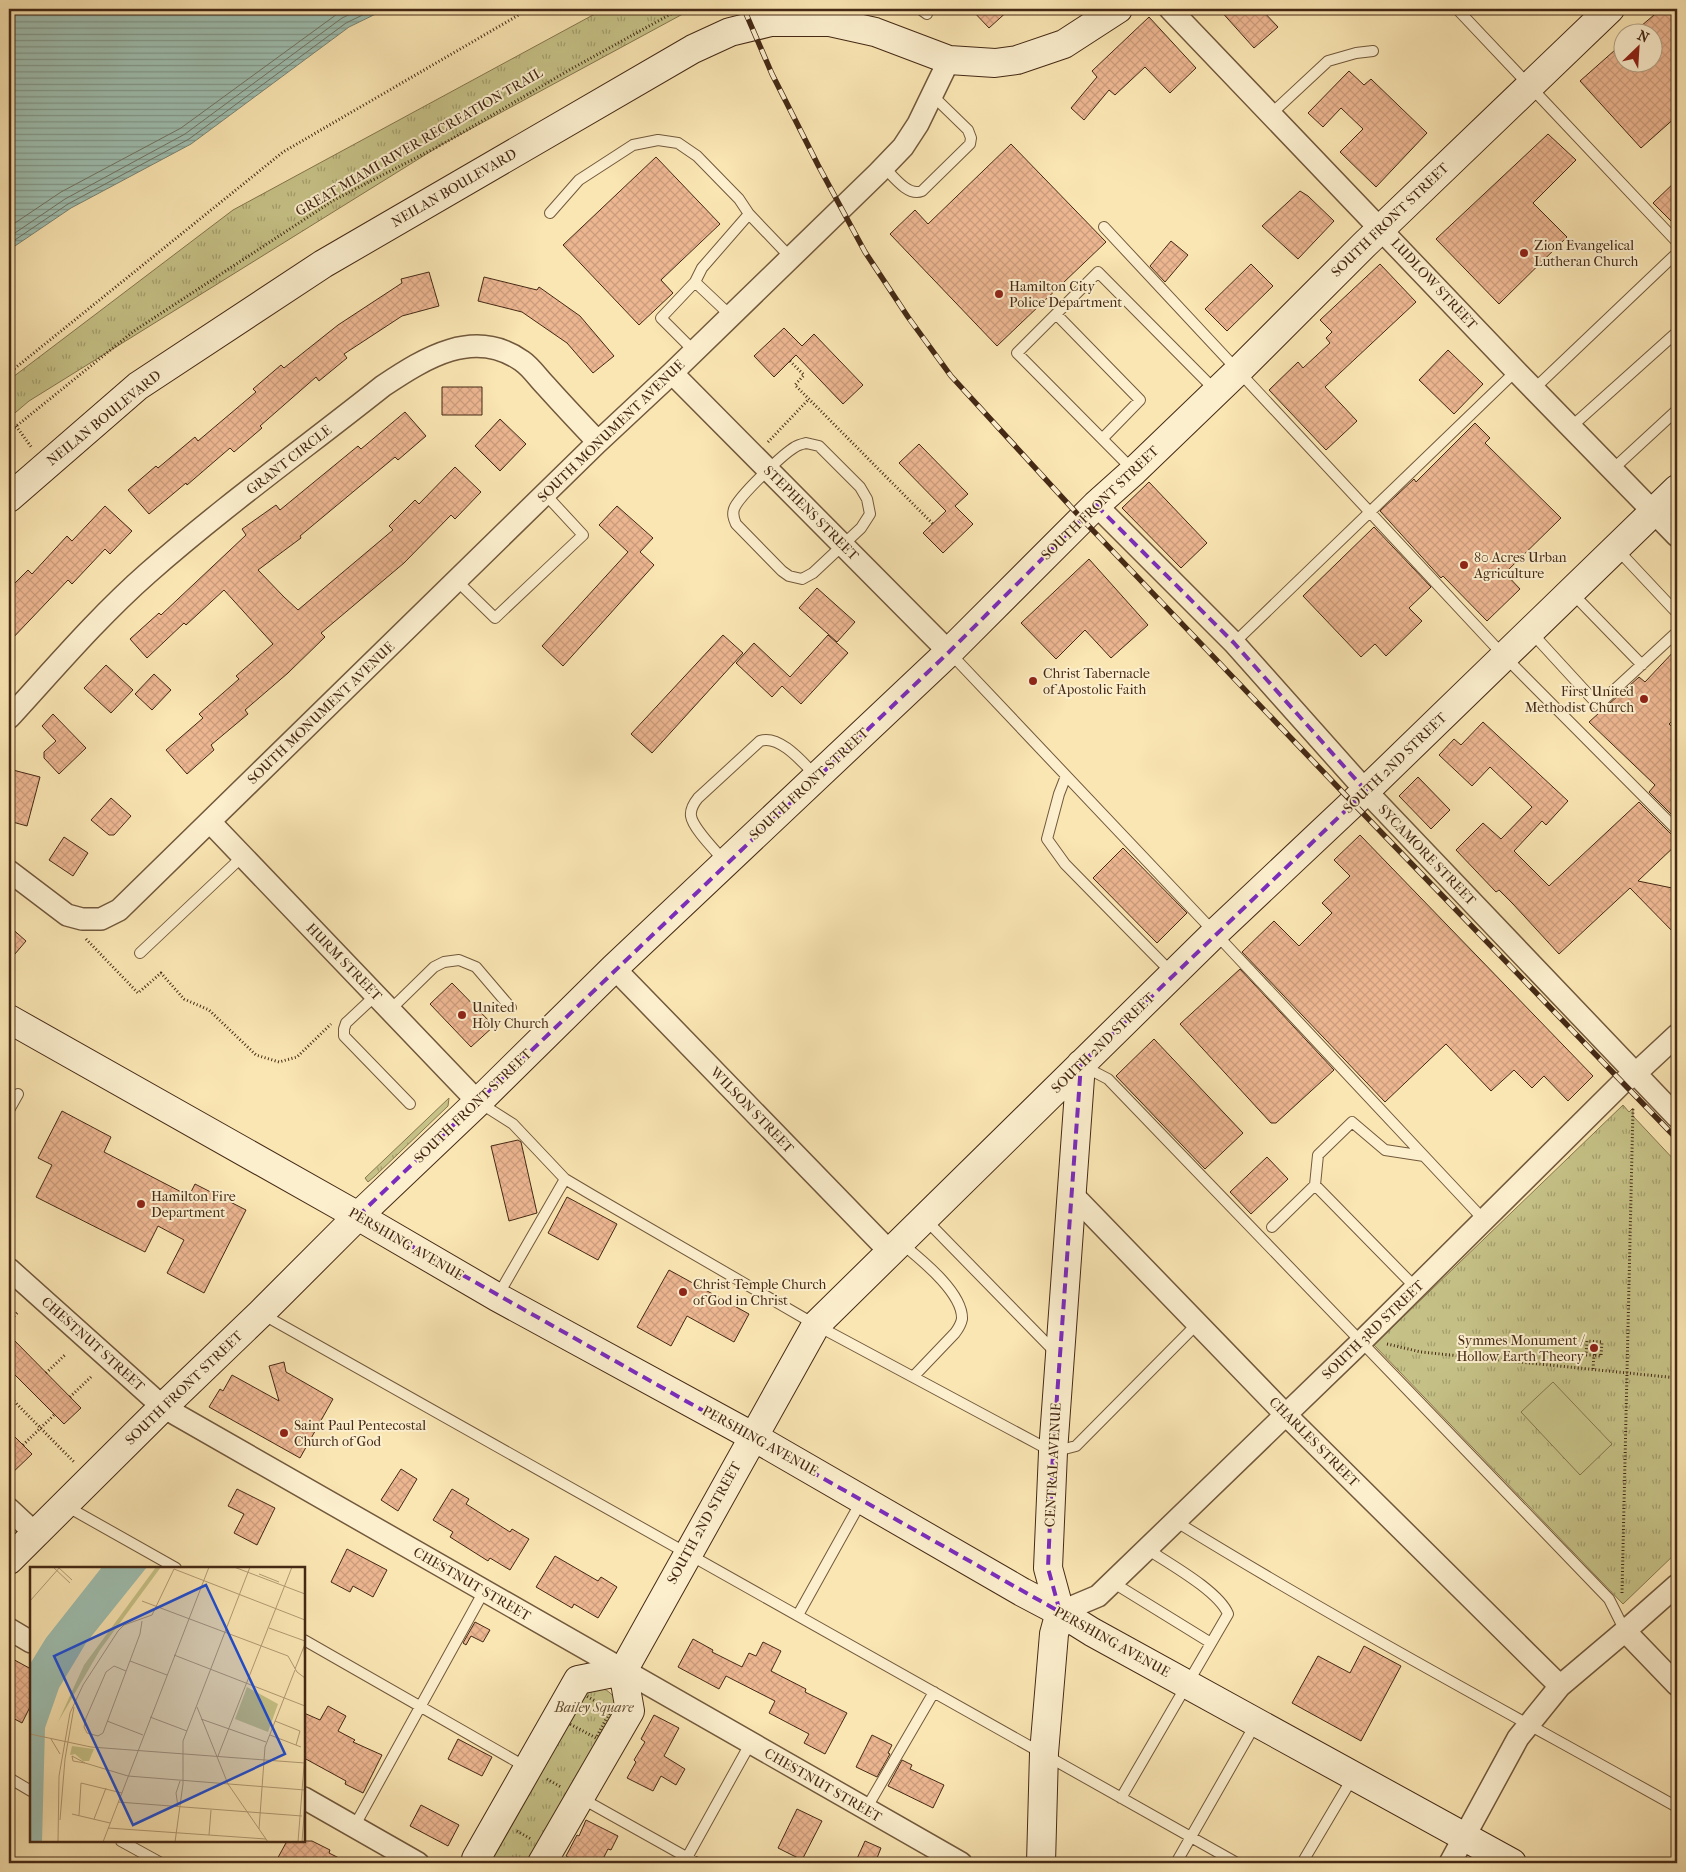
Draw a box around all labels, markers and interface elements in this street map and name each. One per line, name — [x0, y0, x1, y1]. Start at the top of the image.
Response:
north arrow — [1614, 22, 1664, 72]
text: N — [1635, 27, 1652, 47]
street label: GREAT MIAMI RIVER RECREATION TRAIL — [293, 64, 546, 220]
street label: NEILAN BOULEVARD — [388, 145, 520, 231]
street label: SOUTH FRONT STREET — [1328, 159, 1453, 281]
street label: LUDLOW STREET — [1387, 235, 1481, 334]
place label: Zion Evangelical Lutheran Church — [1534, 237, 1639, 270]
marker: Zion Evangelical Lutheran Church — [1518, 247, 1530, 259]
place label: Hamilton City Police Department — [1009, 278, 1122, 311]
marker: Hamilton City Police Department — [993, 288, 1005, 300]
street label: SOUTH MONUMENT AVENUE — [534, 356, 688, 506]
street label: NEILAN BOULEVARD — [43, 366, 165, 469]
street label: GRANT CIRCLE — [243, 421, 335, 498]
street label: SOUTH FRONT STREET — [1038, 442, 1163, 564]
street label: STEPHENS STREET — [760, 462, 862, 564]
place label: 80 Acres Urban Agriculture — [1473, 549, 1567, 582]
marker: 80 Acres Urban Agriculture — [1458, 559, 1470, 571]
street label: SOUTH MONUMENT AVENUE — [244, 638, 398, 788]
place label: Christ Tabernacle of Apostolic Faith — [1043, 665, 1150, 698]
marker: Christ Tabernacle of Apostolic Faith — [1027, 675, 1039, 687]
place label: First United Methodist Church — [1525, 683, 1634, 716]
marker: First United Methodist Church — [1638, 693, 1650, 705]
street label: SOUTH 2ND STREET — [1340, 709, 1451, 817]
street label: SOUTH FRONT STREET — [746, 724, 873, 844]
street label: SYCAMORE STREET — [1375, 801, 1480, 909]
street label: HURM STREET — [303, 920, 386, 1005]
street label: SOUTH 2ND STREET — [1048, 989, 1159, 1097]
place label: United Holy Church — [472, 999, 549, 1032]
marker: United Holy Church — [456, 1009, 468, 1021]
street label: SOUTH FRONT STREET — [411, 1045, 536, 1167]
street label: WILSON STREET — [706, 1063, 798, 1157]
place label: Hamilton Fire Department — [151, 1188, 236, 1221]
marker: Hamilton Fire Department — [135, 1198, 147, 1210]
street label: PERSHING AVENUE — [345, 1204, 467, 1284]
place label: Christ Temple Church of God in Christ — [693, 1276, 827, 1309]
street label: SOUTH 3RD STREET — [1318, 1276, 1428, 1383]
marker: Christ Temple Church of God in Christ — [677, 1286, 689, 1298]
street label: CHESTNUT STREET — [38, 1293, 148, 1395]
street label: SOUTH FRONT STREET — [122, 1327, 247, 1449]
place label: Symmes Monument / Hollow Earth Theory — [1456, 1332, 1586, 1365]
marker: Symmes Monument / Hollow Earth Theory — [1588, 1342, 1600, 1354]
street label: CHARLES STREET — [1265, 1393, 1363, 1491]
street label: PERSHING AVENUE — [699, 1402, 821, 1480]
street label: CENTRAL AVENUE — [1041, 1402, 1065, 1528]
place label: Saint Paul Pentecostal Church of God — [294, 1417, 426, 1450]
marker: Saint Paul Pentecostal Church of God — [278, 1427, 290, 1439]
street label: SOUTH 2ND STREET — [663, 1458, 745, 1587]
street label: CHESTNUT STREET — [410, 1543, 534, 1625]
inset map — [30, 1567, 305, 1842]
street label: PERSHING AVENUE — [1051, 1603, 1173, 1681]
park label: Bailey Square — [553, 1699, 634, 1716]
street label: CHESTNUT STREET — [761, 1744, 885, 1826]

